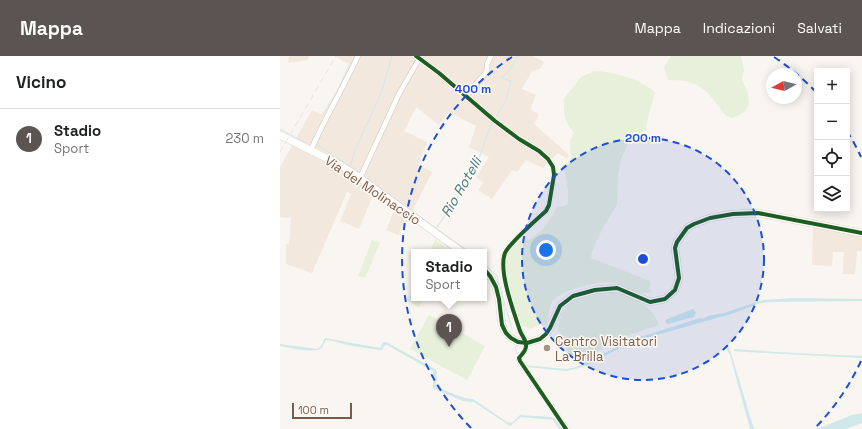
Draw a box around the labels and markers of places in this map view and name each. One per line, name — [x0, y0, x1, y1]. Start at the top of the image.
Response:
centre of rings — [636, 252, 650, 266]
pin: 1 — [436, 314, 462, 347]
place label: Centro Visitatori La Brilla — [555, 333, 657, 365]
marker: Centro Visitatori La Brilla — [542, 343, 552, 353]

